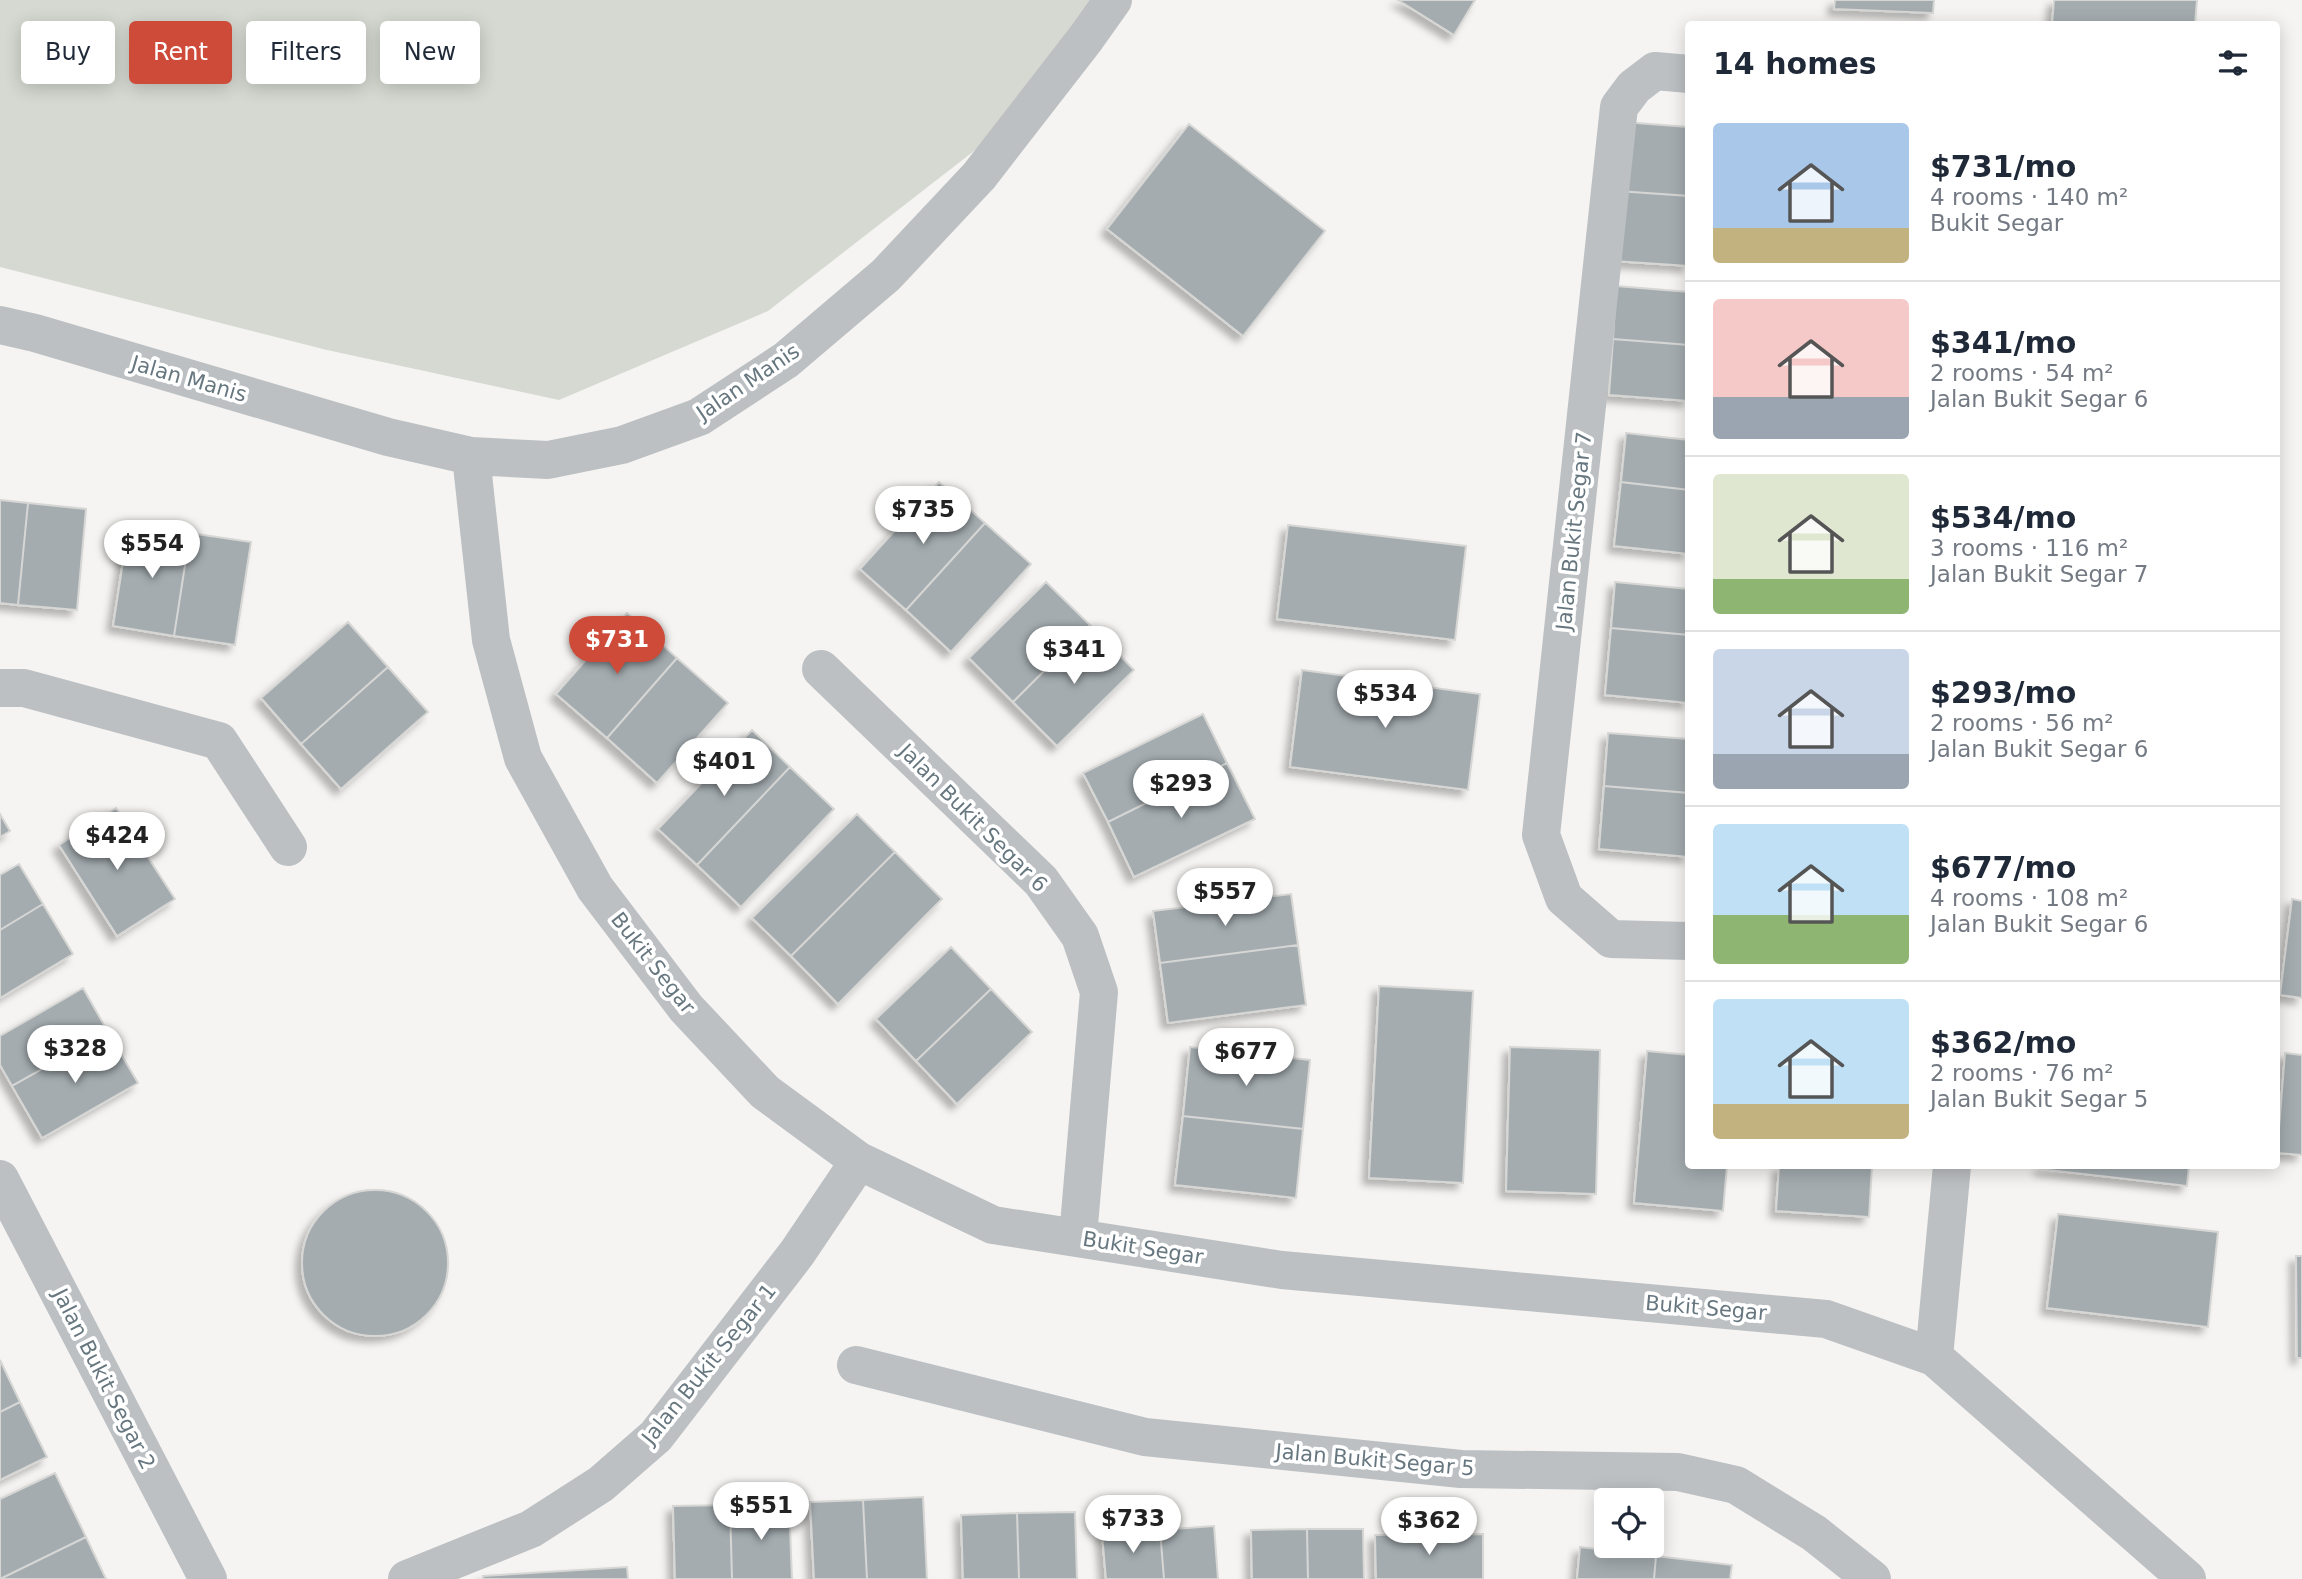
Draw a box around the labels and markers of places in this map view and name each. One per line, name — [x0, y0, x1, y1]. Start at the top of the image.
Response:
pin: $735 — [882, 486, 964, 546]
pin: $554 — [111, 520, 193, 580]
pin: $731 — [576, 616, 658, 676]
pin: $341 — [1033, 626, 1115, 686]
pin: $534 — [1344, 670, 1426, 730]
pin: $401 — [683, 738, 765, 798]
pin: $293 — [1140, 760, 1222, 820]
pin: $424 — [76, 812, 158, 872]
pin: $557 — [1184, 869, 1266, 928]
pin: $328 — [34, 1026, 116, 1085]
pin: $677 — [1205, 1028, 1287, 1088]
pin: $551 — [720, 1482, 802, 1542]
pin: $733 — [1092, 1496, 1174, 1555]
pin: $362 — [1388, 1498, 1470, 1557]

